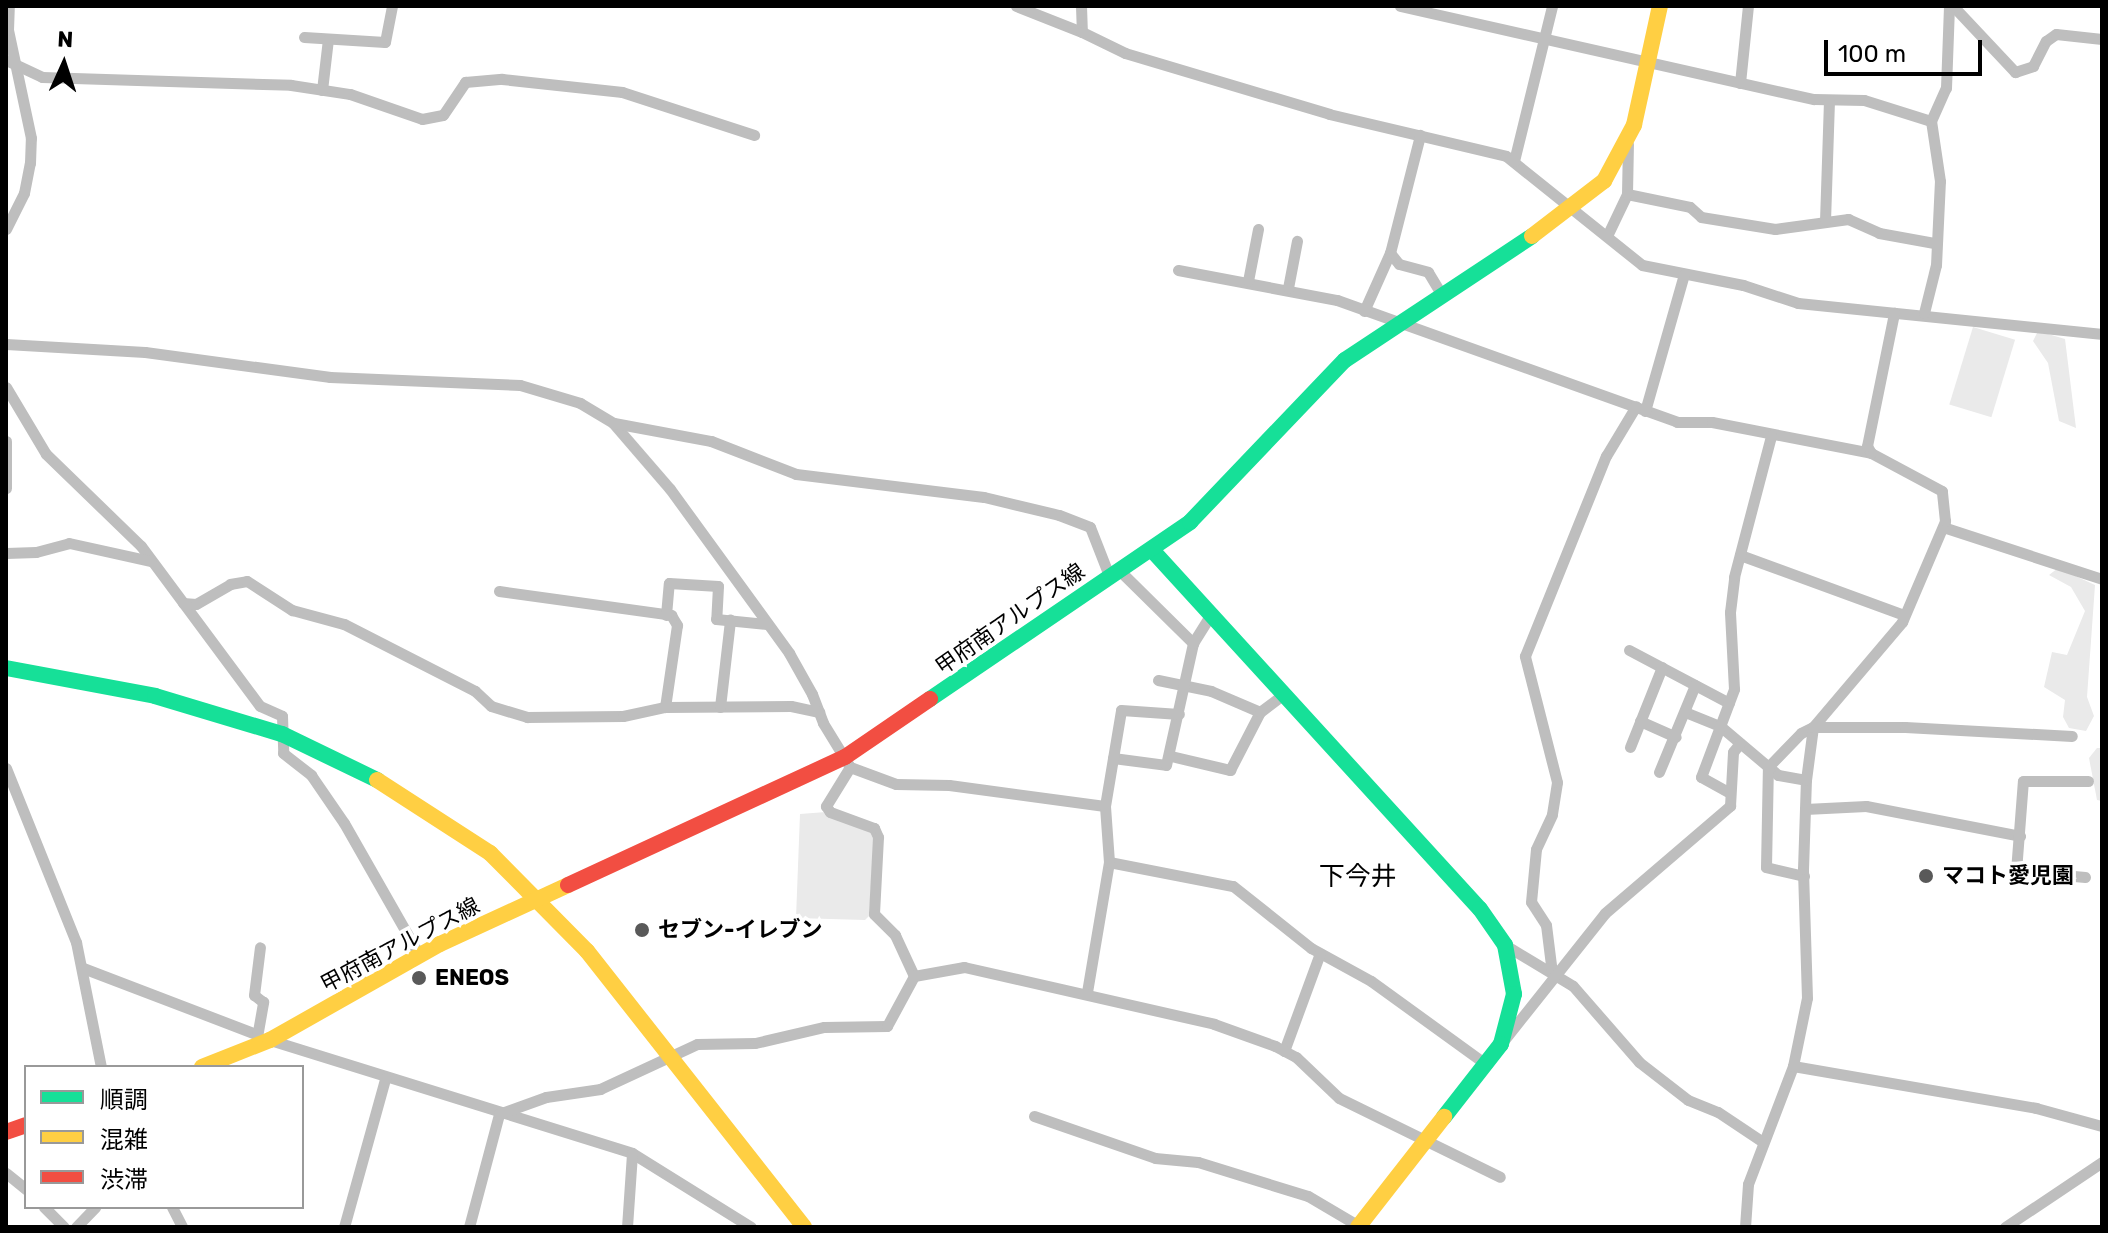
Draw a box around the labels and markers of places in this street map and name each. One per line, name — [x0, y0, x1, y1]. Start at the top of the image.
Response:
place label: マコト愛児園 — [1942, 863, 2074, 889]
marker: マコト愛児園 — [1917, 867, 1935, 885]
place label: セブン-イレブン — [658, 917, 822, 943]
marker: セブン-イレブン — [633, 921, 651, 939]
place label: ENEOS — [435, 965, 509, 991]
marker: ENEOS — [410, 969, 428, 987]

